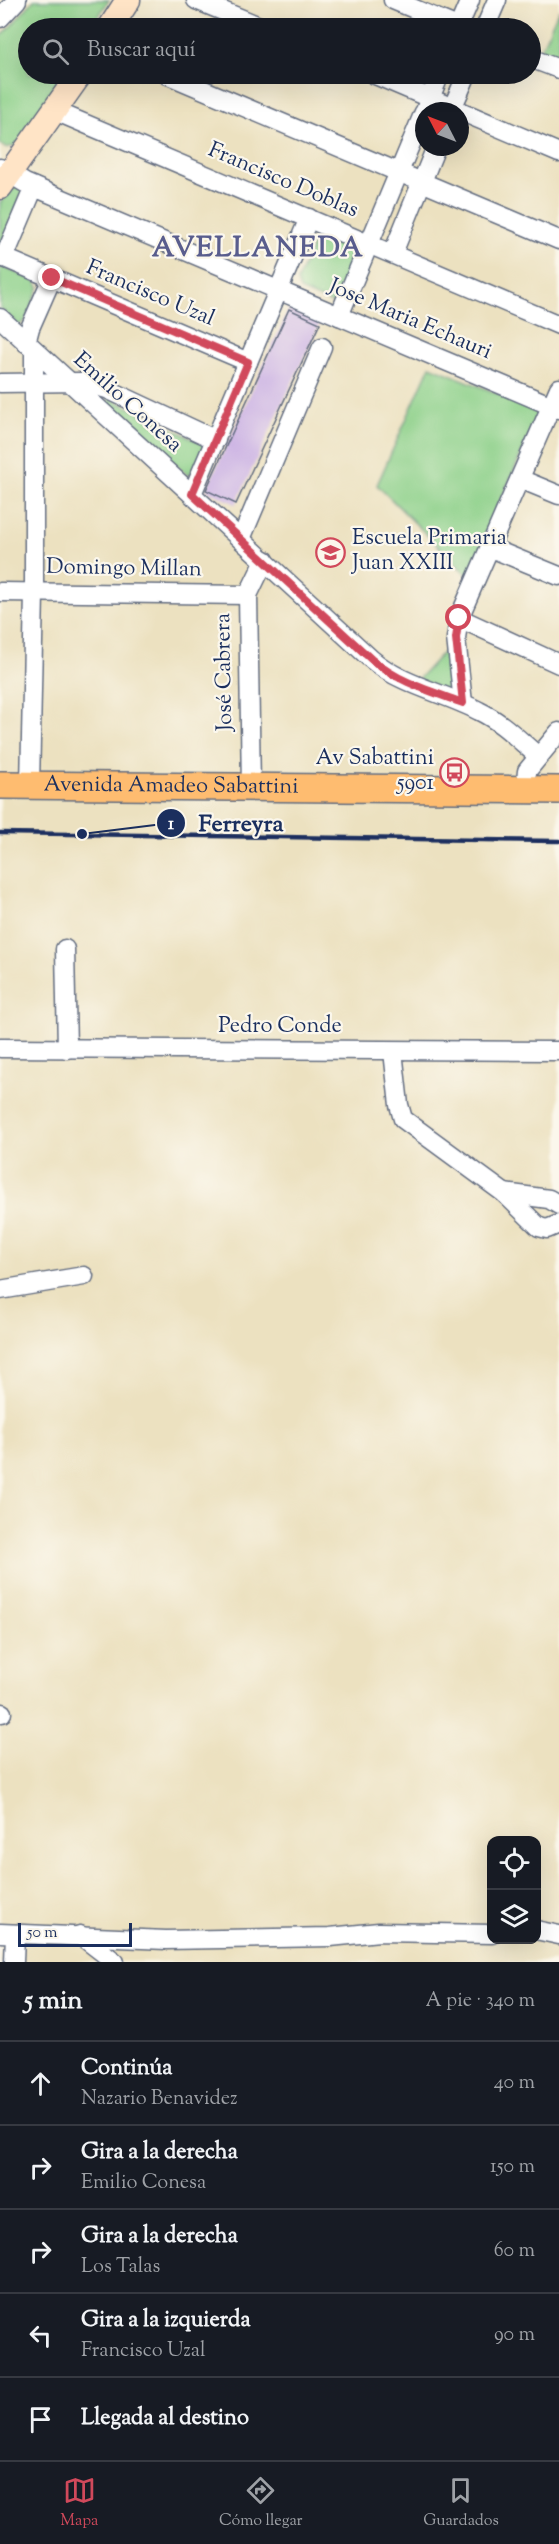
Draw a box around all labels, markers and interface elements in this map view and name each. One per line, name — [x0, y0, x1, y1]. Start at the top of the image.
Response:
search box — [18, 18, 541, 84]
icon: search — [39, 35, 72, 68]
text: Buscar aquí — [87, 35, 196, 67]
north arrow — [415, 102, 469, 156]
street label: Francisco Doblas — [203, 135, 363, 227]
district label: AVELLANEDA — [152, 229, 364, 269]
street label: Francisco Uzal — [81, 252, 219, 336]
route end — [38, 264, 64, 290]
street label: Jose Maria Echauri — [323, 271, 497, 369]
street label: Emilio Conesa — [65, 345, 189, 461]
place label: Escuela Primaria Juan XXIII — [351, 523, 507, 580]
school or university icon: Escuela Primaria Juan XXIII — [315, 536, 347, 568]
street label: Domingo Millan — [46, 552, 202, 586]
route start — [445, 604, 471, 630]
street label: José Cabrera — [208, 613, 242, 732]
place label: Av Sabattini 5901 — [316, 743, 435, 800]
bus stop icon: Av Sabattini 5901 — [439, 756, 471, 788]
street label: Avenida Amadeo Sabattini — [43, 769, 299, 804]
callout: Ferreyra — [156, 802, 295, 844]
text: Ferreyra — [199, 808, 284, 842]
text: 1 — [168, 812, 175, 838]
street label: Pedro Conde — [218, 1011, 342, 1043]
map controls — [487, 1836, 541, 1944]
button: locate — [487, 1836, 541, 1890]
button: layers — [487, 1890, 541, 1944]
scale bar — [18, 1920, 132, 1948]
text: 50 m — [27, 1922, 58, 1945]
text: 5 min — [24, 1983, 83, 2020]
text: A pie · 340 m — [426, 1987, 535, 2016]
text: Continúa — [81, 2053, 172, 2085]
icon: ahead — [24, 2067, 57, 2100]
text: 40 m — [494, 2069, 535, 2098]
text: Nazario Benavidez — [81, 2085, 238, 2114]
text: Gira a la derecha — [81, 2137, 238, 2169]
icon: right — [24, 2151, 57, 2184]
text: 150 m — [490, 2153, 535, 2182]
text: Emilio Conesa — [81, 2169, 206, 2198]
text: Gira a la derecha — [81, 2221, 238, 2253]
icon: right — [24, 2235, 57, 2268]
text: 60 m — [494, 2237, 535, 2266]
text: Los Talas — [81, 2253, 160, 2282]
text: Gira a la izquierda — [81, 2305, 251, 2337]
icon: left — [24, 2319, 57, 2352]
text: 90 m — [494, 2321, 535, 2350]
text: Francisco Uzal — [81, 2337, 206, 2366]
icon: arrive — [24, 2403, 57, 2436]
text: Llegada al destino — [81, 2403, 249, 2435]
tab: Mapa — [60, 2474, 98, 2533]
tab: Cómo llegar — [219, 2474, 303, 2533]
tab: Guardados — [423, 2474, 499, 2533]

